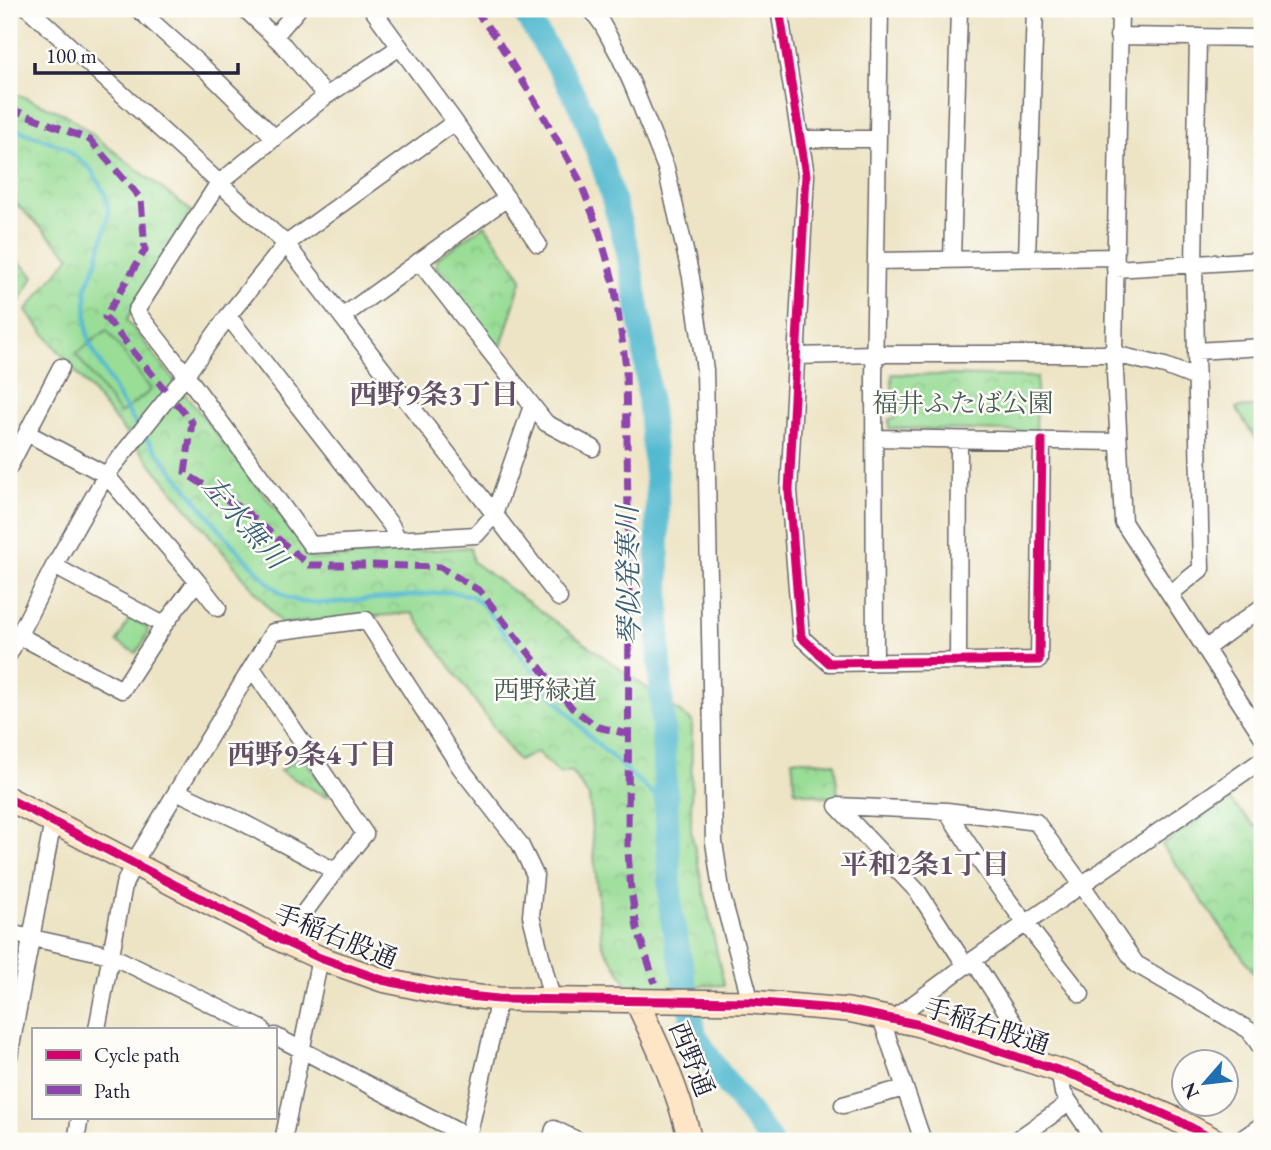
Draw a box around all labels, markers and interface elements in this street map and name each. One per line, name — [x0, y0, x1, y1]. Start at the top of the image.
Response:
scale bar — [35, 32, 238, 76]
text: 100 m — [46, 42, 97, 69]
district label: 西野9条3丁目 — [349, 376, 519, 412]
park label: 福井ふたば公園 — [872, 386, 1054, 420]
water label: 左水無川 — [195, 468, 297, 578]
water label: 琴似発寒川 — [609, 503, 647, 646]
park label: 西野緑道 — [493, 673, 597, 707]
district label: 西野9条4丁目 — [227, 736, 397, 772]
district label: 平和2条1丁目 — [840, 846, 1010, 882]
street label: 手稲右股通 — [269, 896, 403, 976]
street label: 手稲右股通 — [920, 990, 1054, 1062]
street label: 西野通 — [662, 1016, 722, 1102]
legend — [32, 1028, 276, 1118]
text: Cycle path — [94, 1041, 180, 1068]
north arrow — [1170, 1048, 1240, 1118]
text: Path — [94, 1077, 131, 1104]
text: N — [1175, 1078, 1205, 1103]

